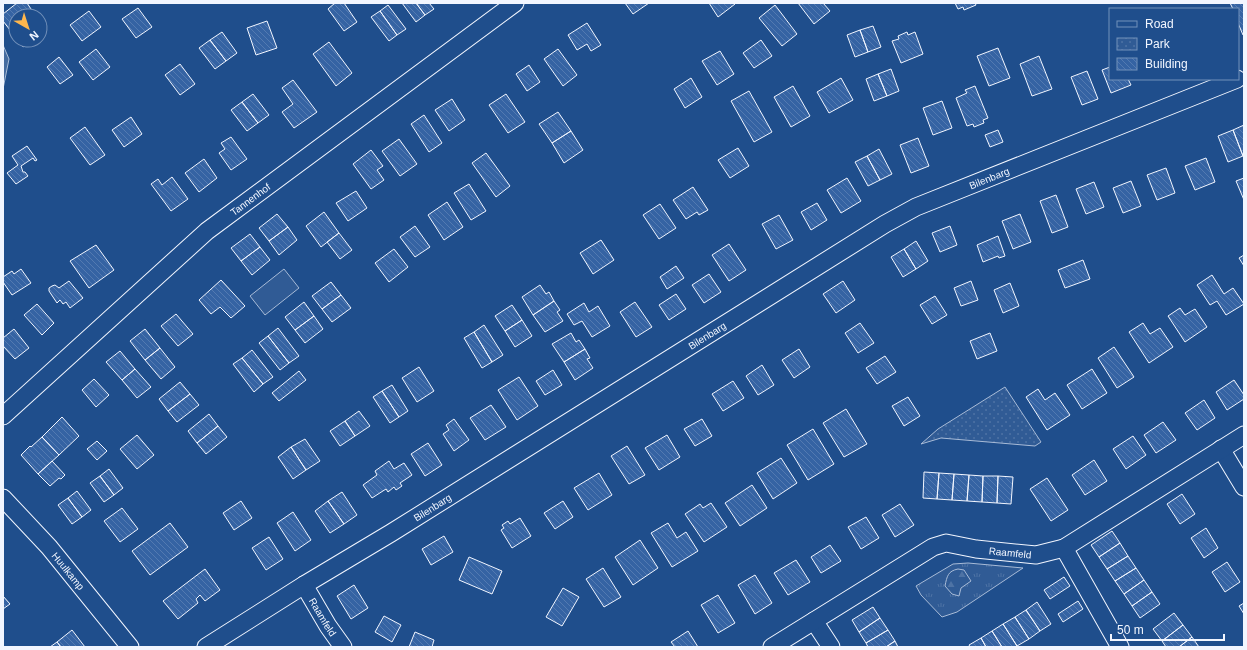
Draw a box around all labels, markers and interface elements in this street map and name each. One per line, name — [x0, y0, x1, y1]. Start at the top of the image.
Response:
north arrow — [8, 8, 48, 48]
legend — [1109, 8, 1239, 80]
text: Road — [1145, 17, 1174, 31]
text: N — [27, 29, 41, 43]
text: Park — [1145, 37, 1171, 51]
text: Building — [1145, 57, 1188, 71]
street label: Bilenbarg — [967, 165, 1011, 191]
street label: Tannenhof — [228, 181, 272, 217]
street label: Bilenbarg — [686, 319, 728, 351]
street label: Bilenbarg — [411, 491, 453, 523]
street label: Raamfeld — [988, 545, 1032, 560]
street label: Huulkamp — [50, 550, 87, 592]
street label: Raamfeld — [307, 596, 339, 638]
scale bar — [1111, 616, 1224, 642]
text: 50 m — [1117, 623, 1144, 637]

